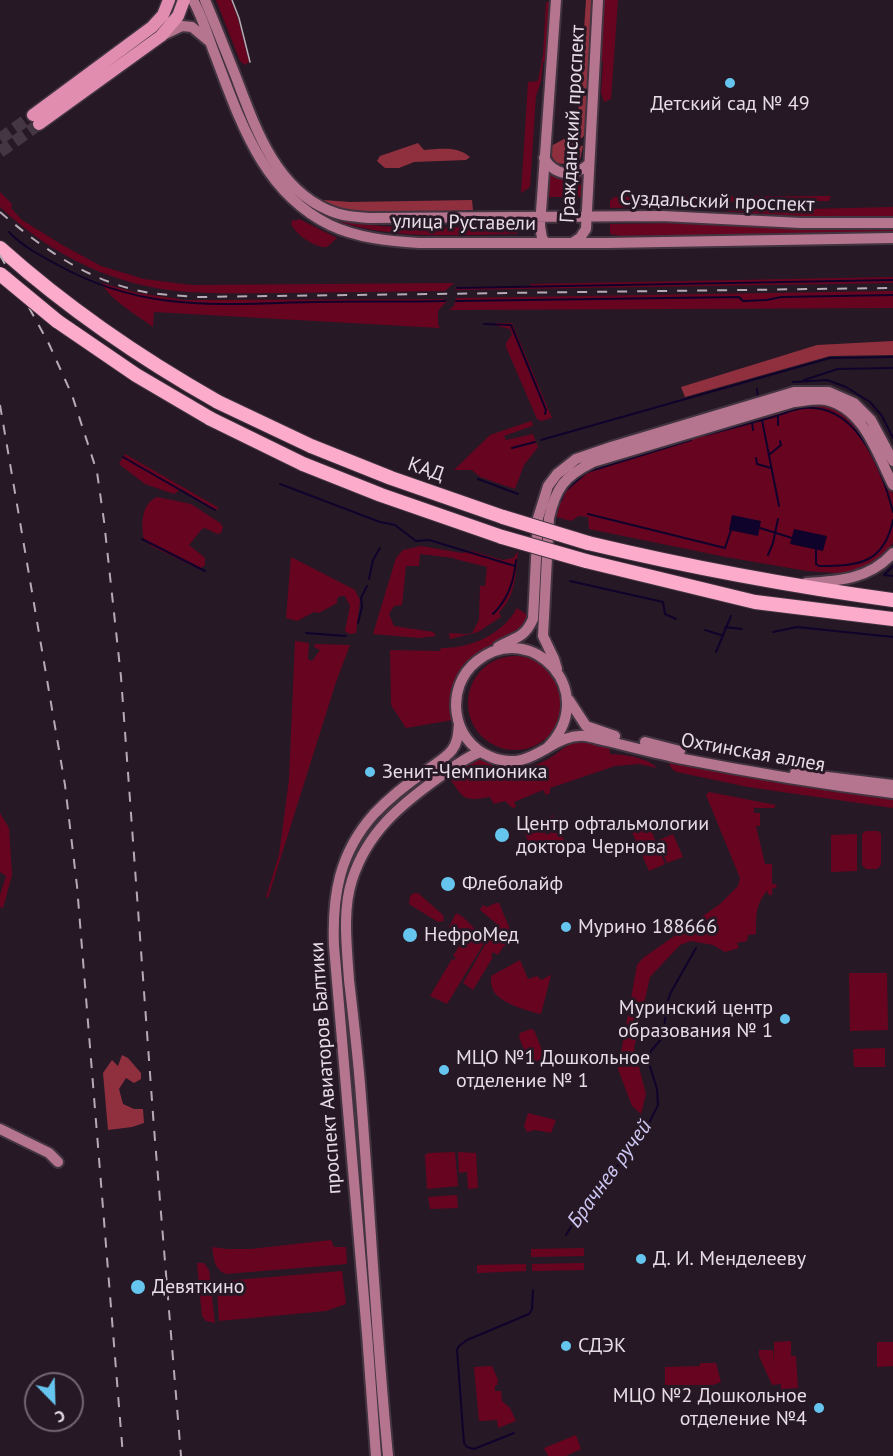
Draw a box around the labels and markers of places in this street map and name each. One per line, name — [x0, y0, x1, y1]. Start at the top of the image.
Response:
marker: Детский сад № 49 — [723, 76, 737, 90]
place label: Детский сад № 49 — [650, 92, 810, 116]
place label: Зенит-Чемпионика — [382, 760, 547, 784]
marker: Зенит-Чемпионика — [363, 765, 377, 779]
place label: Центр офтальмологии доктора Чернова — [516, 812, 709, 859]
marker: Центр офтальмологии доктора Чернова — [493, 826, 511, 844]
place label: Флеболайф — [462, 872, 563, 896]
marker: Флеболайф — [439, 875, 457, 893]
place label: Мурино 188666 — [578, 915, 717, 939]
marker: Мурино 188666 — [559, 920, 573, 934]
place label: НефроМед — [424, 923, 519, 947]
marker: НефроМед — [401, 926, 419, 944]
place label: Муринский центр образования № 1 — [618, 996, 773, 1043]
marker: Муринский центр образования № 1 — [778, 1012, 792, 1026]
place label: МЦО №1 Дошкольное отделение № 1 — [456, 1046, 650, 1093]
marker: МЦО №1 Дошкольное отделение № 1 — [437, 1063, 451, 1077]
place label: Д. И. Менделееву — [653, 1247, 806, 1271]
marker: Д. И. Менделееву — [634, 1252, 648, 1266]
place label: Девяткино — [152, 1275, 245, 1299]
marker: Девяткино — [129, 1278, 147, 1296]
place label: СДЭК — [578, 1334, 626, 1358]
marker: СДЭК — [559, 1339, 573, 1353]
place label: МЦО №2 Дошкольное отделение №4 — [613, 1384, 807, 1431]
marker: МЦО №2 Дошкольное отделение №4 — [812, 1401, 826, 1415]

